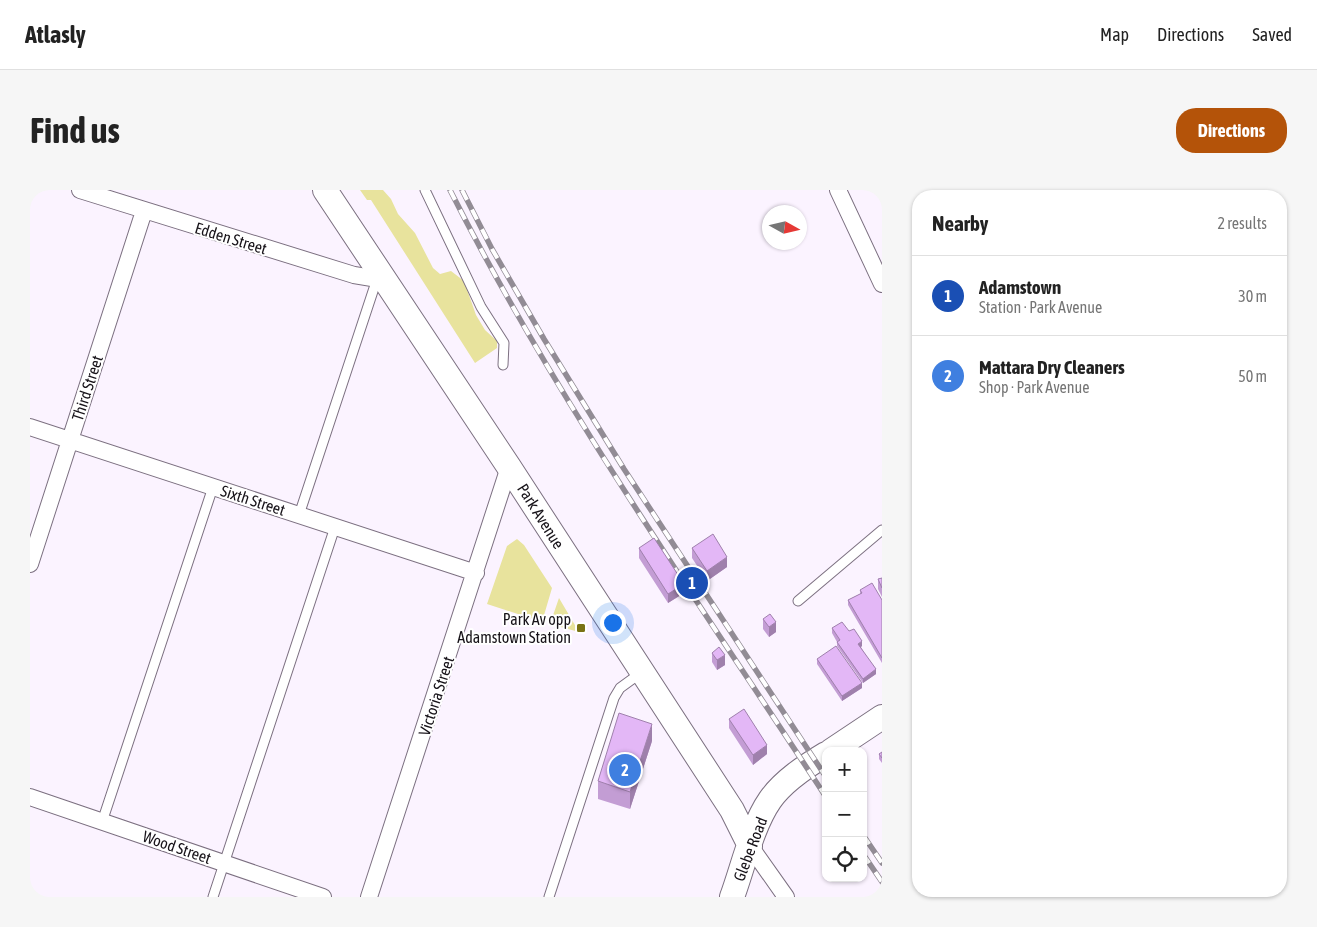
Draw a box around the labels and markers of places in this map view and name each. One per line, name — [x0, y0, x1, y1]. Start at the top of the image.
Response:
pin: 1 — [676, 564, 708, 602]
place label: Park Av opp Adamstown Station — [457, 610, 571, 646]
marker: Park Av opp Adamstown Station — [575, 622, 587, 634]
pin: 2 — [609, 751, 641, 789]

